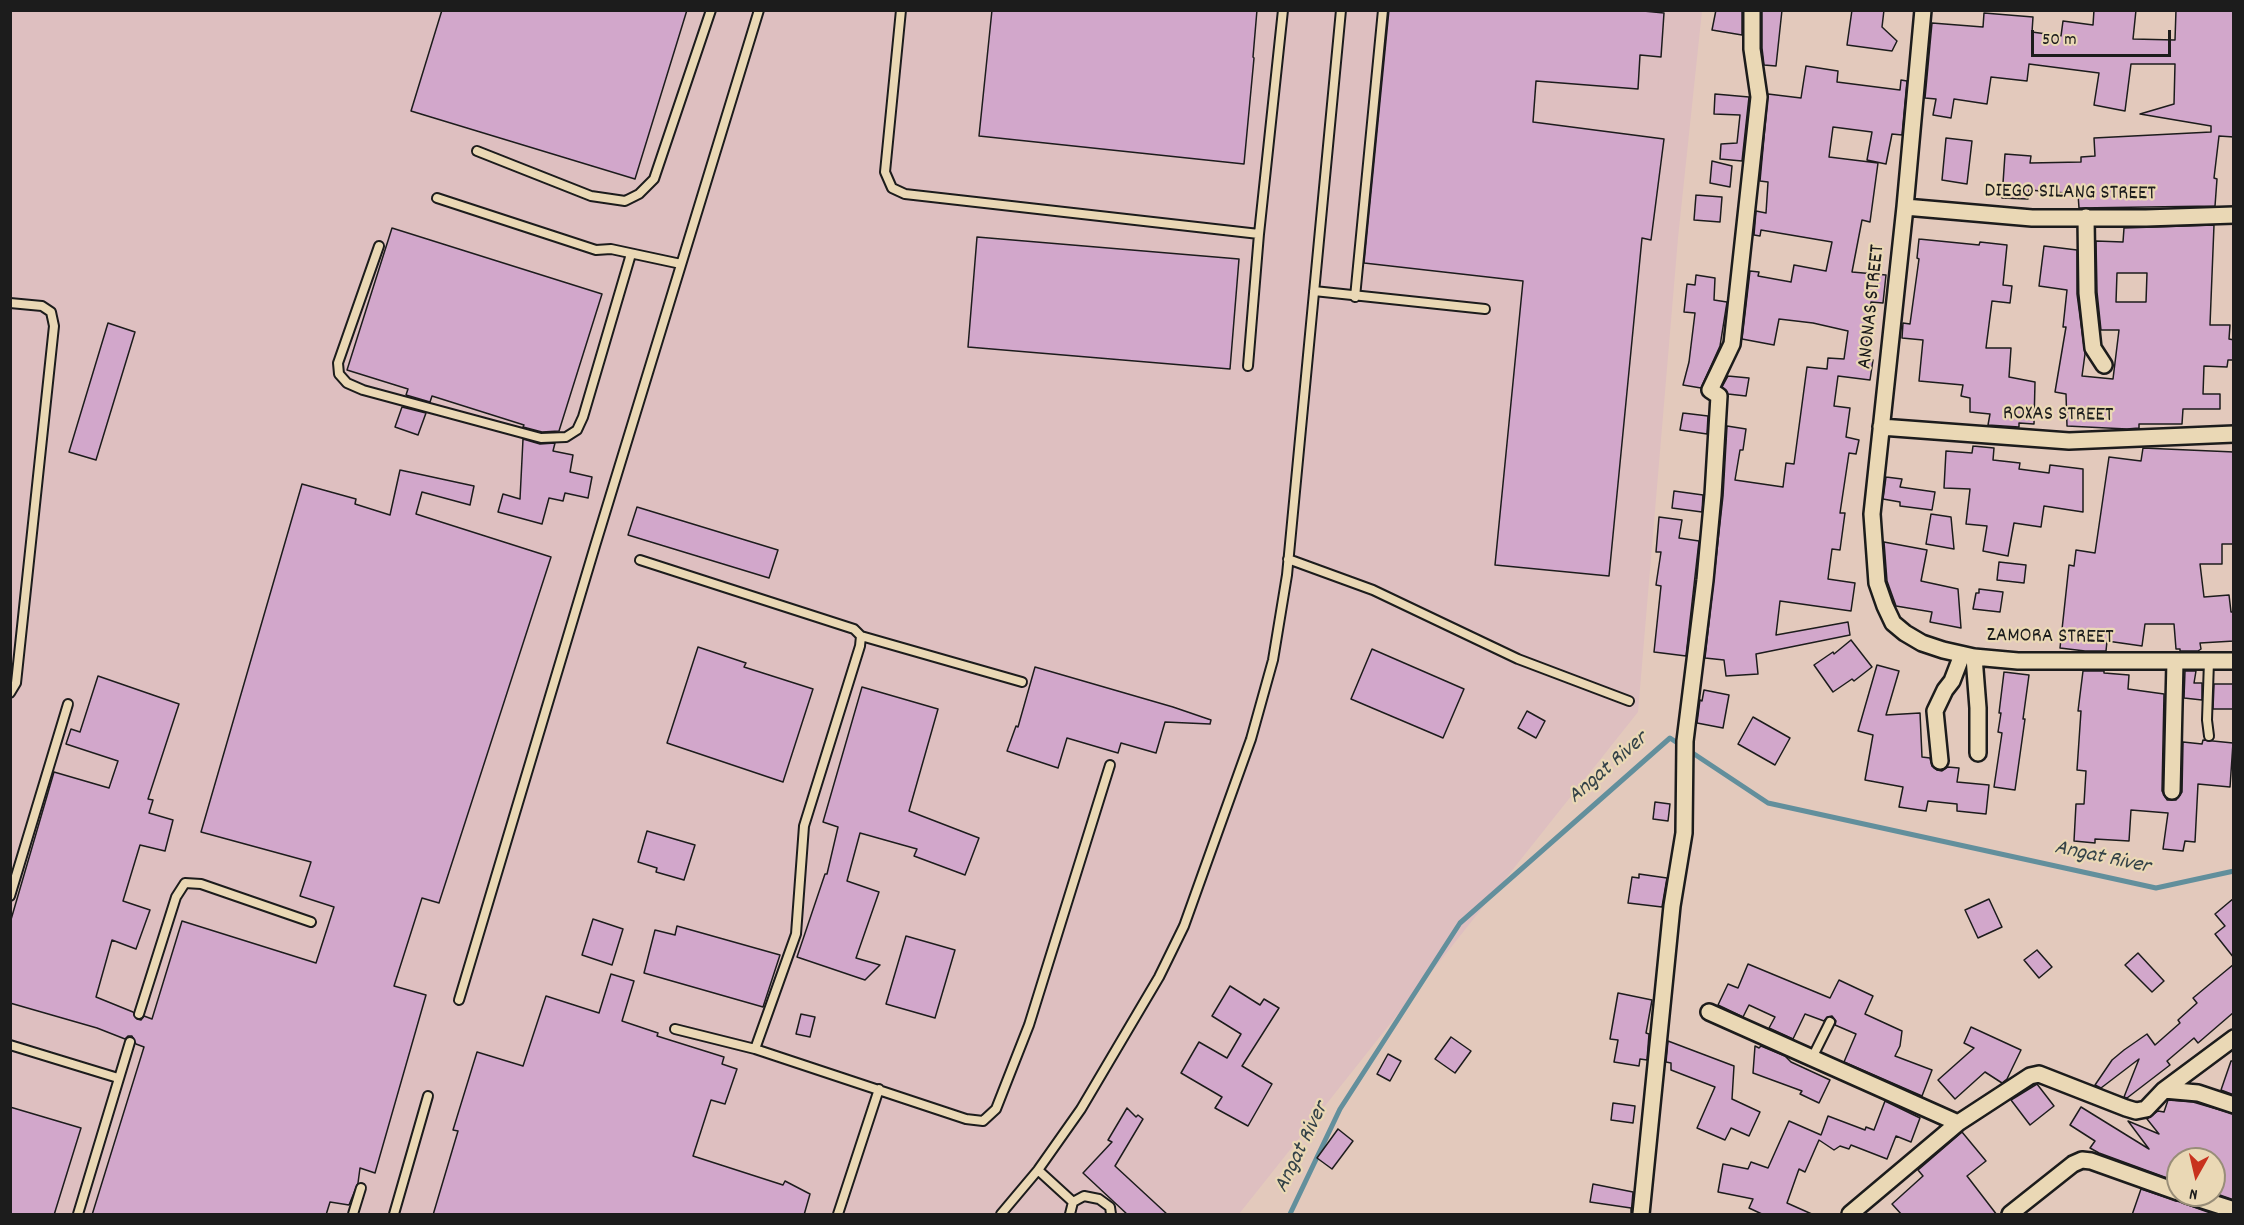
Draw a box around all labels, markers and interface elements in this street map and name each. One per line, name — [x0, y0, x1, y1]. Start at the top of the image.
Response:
scale bar — [2034, 18, 2174, 56]
text: 50 m — [2042, 28, 2077, 53]
street label: DIEGO SILANG STREET — [1984, 180, 2156, 208]
street label: ANONAS STREET — [1854, 243, 1892, 371]
street label: ROXAS STREET — [2002, 402, 2114, 430]
street label: ZAMORA STREET — [1986, 624, 2114, 652]
water label: Angat River — [1564, 727, 1654, 811]
water label: Angat River — [2052, 836, 2152, 882]
water label: Angat River — [1270, 1099, 1336, 1197]
north arrow — [2166, 1147, 2226, 1207]
text: N — [2188, 1181, 2199, 1205]

